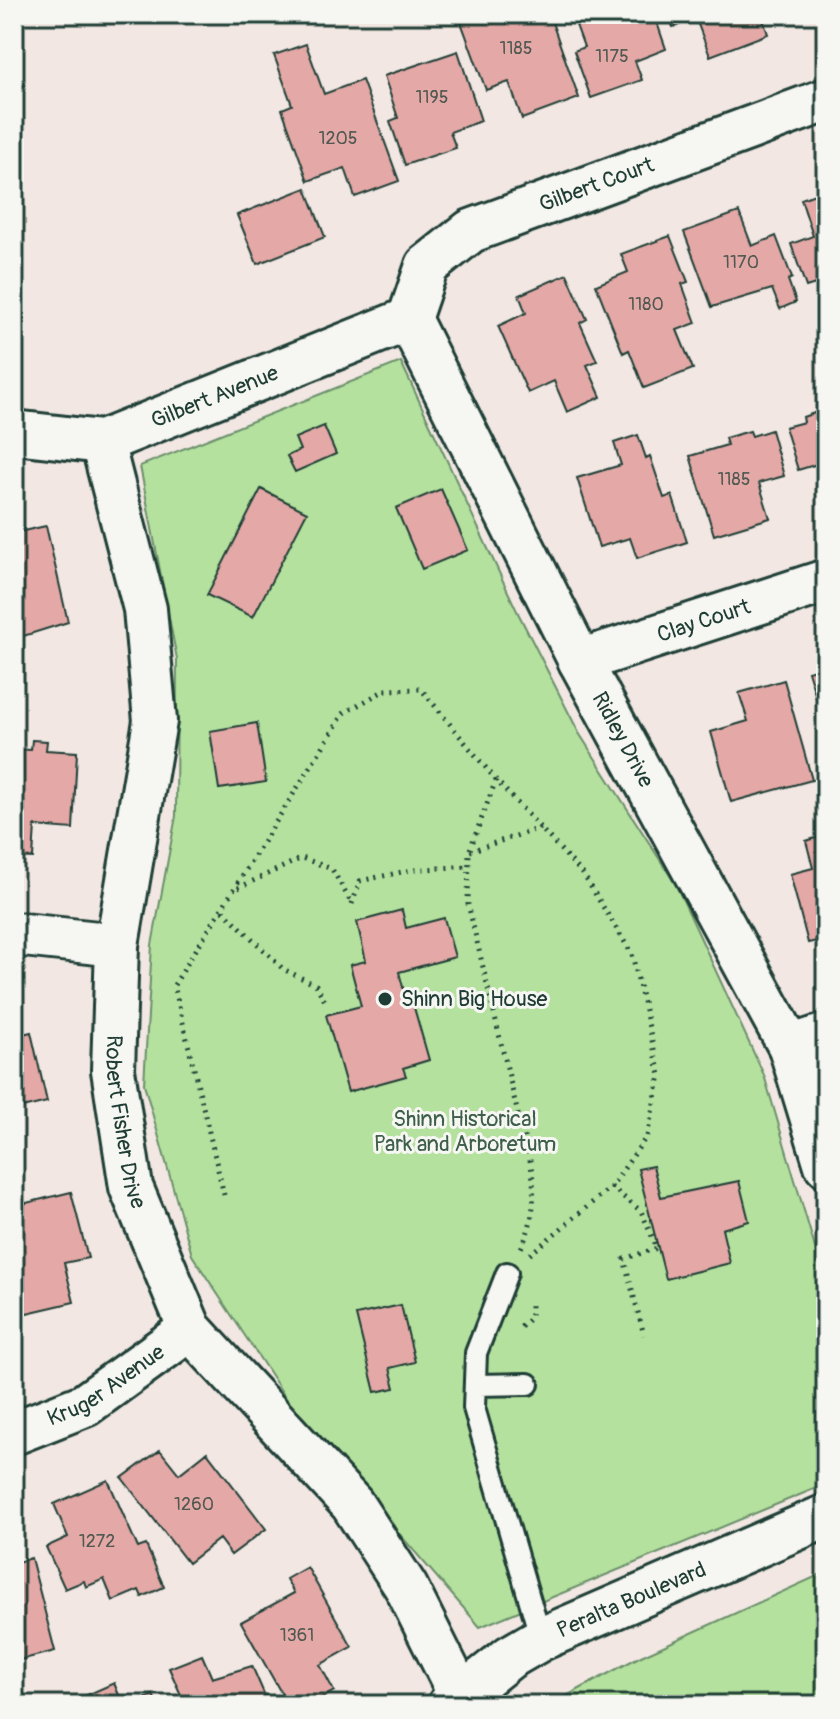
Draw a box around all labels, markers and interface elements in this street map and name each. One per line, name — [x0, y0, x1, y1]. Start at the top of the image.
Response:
house number: 1185 — [500, 37, 532, 60]
house number: 1175 — [595, 45, 629, 68]
house number: 1195 — [415, 86, 449, 109]
house number: 1205 — [318, 127, 358, 150]
street label: Gilbert Court — [535, 151, 658, 219]
house number: 1170 — [723, 251, 759, 274]
house number: 1180 — [628, 293, 664, 316]
street label: Gilbert Avenue — [147, 359, 283, 435]
house number: 1185 — [718, 468, 750, 491]
street label: Clay Court — [653, 593, 754, 649]
street label: Ridley Drive — [586, 687, 660, 793]
place label: Shinn Big House — [401, 985, 548, 1013]
marker: Shinn Big House — [376, 990, 394, 1008]
street label: Robert Fisher Drive — [99, 1035, 153, 1213]
park label: Shinn Historical Park and Arboretum — [374, 1105, 556, 1158]
street label: Kruger Avenue — [43, 1338, 170, 1433]
house number: 1260 — [174, 1493, 214, 1516]
house number: 1272 — [79, 1530, 115, 1553]
street label: Peralta Boulevard — [552, 1555, 710, 1645]
house number: 1361 — [280, 1624, 314, 1647]

